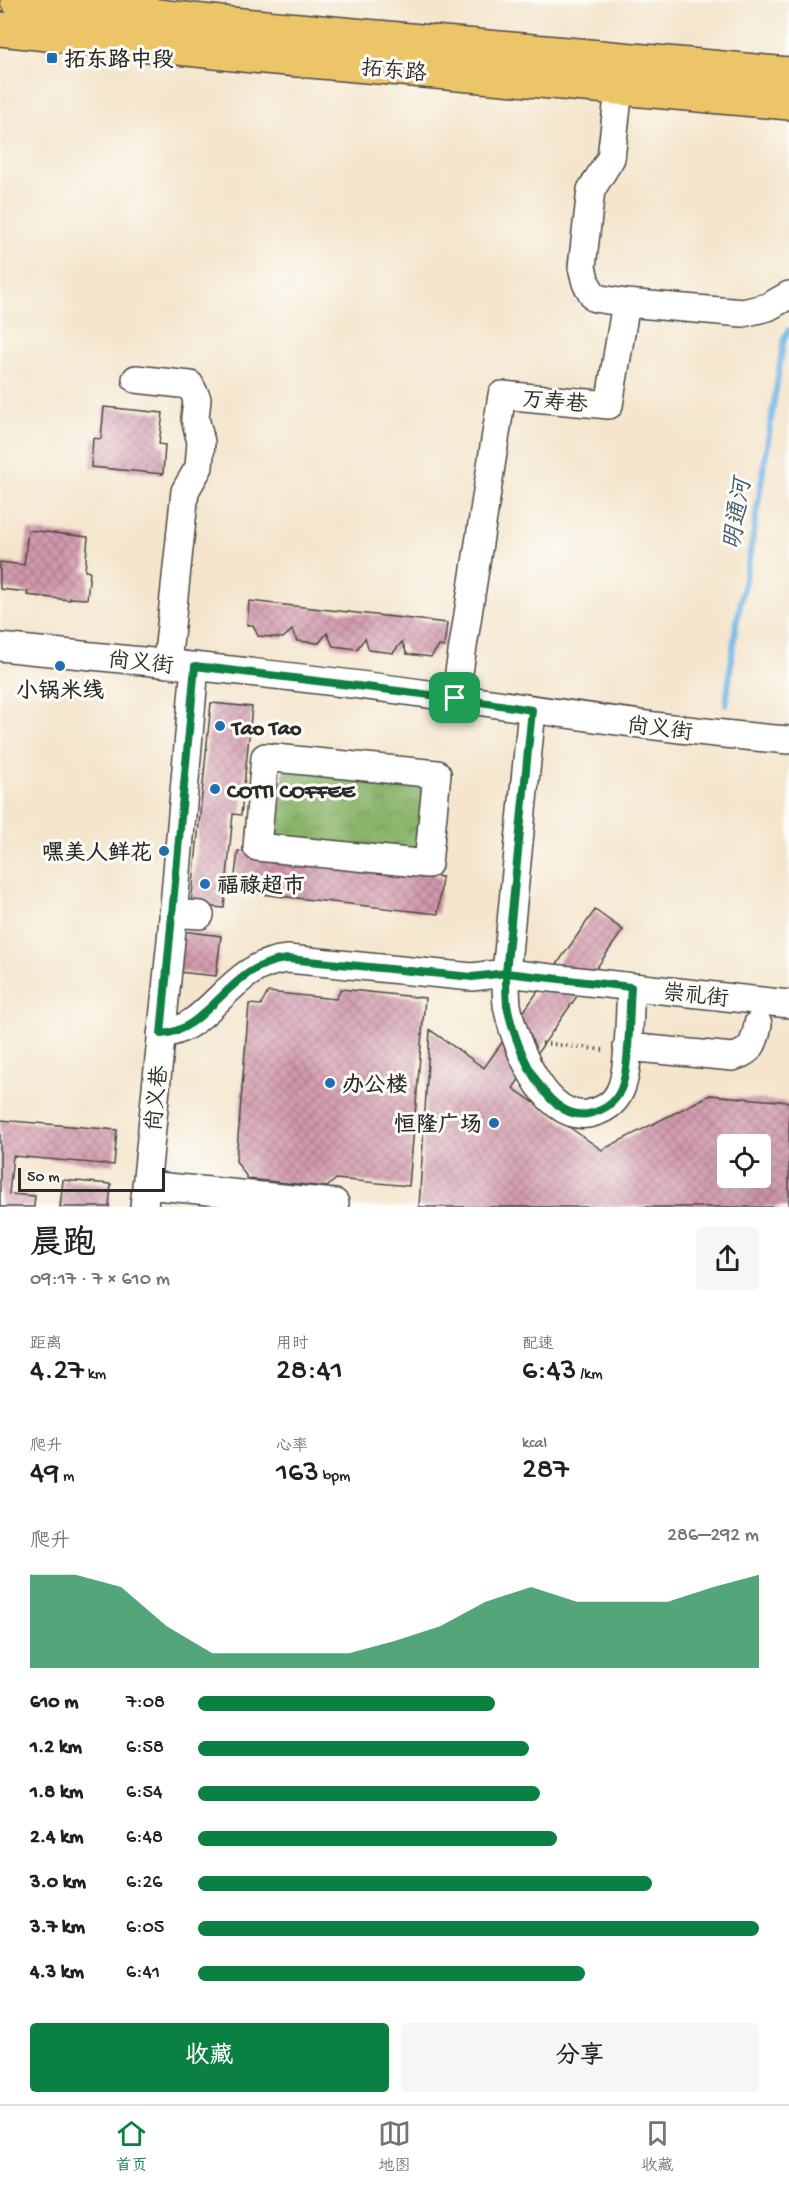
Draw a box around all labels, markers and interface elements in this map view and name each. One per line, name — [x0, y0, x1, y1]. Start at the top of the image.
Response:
place label: 拓东路中段 — [64, 47, 174, 75]
marker: 拓东路中段 — [45, 51, 59, 65]
street label: 拓东路 — [360, 55, 428, 89]
street label: 万寿巷 — [521, 387, 589, 420]
water label: 明通河 — [720, 473, 760, 552]
street label: 尚义街 — [106, 648, 175, 681]
marker: 小锅米线 — [53, 659, 67, 673]
pin — [429, 672, 480, 723]
place label: 小锅米线 — [16, 679, 104, 706]
icon: arrive — [438, 681, 471, 714]
street label: 尚义街 — [625, 713, 694, 748]
place label: Tao Tao — [230, 717, 302, 743]
marker: Tao Tao — [213, 719, 227, 733]
place label: COTTI COFFEE — [226, 780, 356, 806]
marker: COTTI COFFEE — [208, 782, 222, 796]
place label: 嘿美人鲜花 — [42, 841, 152, 868]
marker: 嘿美人鲜花 — [157, 844, 171, 858]
place label: 福禄超市 — [217, 873, 305, 901]
marker: 福禄超市 — [198, 877, 212, 891]
street label: 崇礼街 — [661, 980, 730, 1014]
street label: 尚义巷 — [142, 1064, 175, 1133]
place label: 办公楼 — [342, 1073, 408, 1100]
marker: 办公楼 — [323, 1076, 337, 1090]
place label: 恒隆广场 — [394, 1112, 482, 1140]
marker: 恒隆广场 — [487, 1116, 501, 1130]
map controls — [717, 1134, 771, 1188]
button: locate — [717, 1134, 771, 1188]
scale bar — [18, 1165, 165, 1192]
text: 50 m — [27, 1169, 60, 1188]
text: 晨跑 — [30, 1227, 96, 1265]
button: share — [696, 1227, 759, 1290]
text: 09:17 · 7 × 610 m — [30, 1269, 170, 1292]
text: 距离 — [30, 1336, 62, 1355]
text: 用时 — [276, 1336, 308, 1355]
text: 配速 — [522, 1336, 554, 1355]
text: 4.27 — [30, 1355, 84, 1390]
text: 28:41 — [276, 1355, 343, 1390]
text: 6:43 — [522, 1355, 576, 1390]
text: km — [84, 1366, 106, 1385]
text: /km — [576, 1366, 603, 1385]
text: kcal — [522, 1435, 547, 1454]
text: 爬升 — [30, 1438, 62, 1457]
text: 心率 — [276, 1438, 308, 1457]
text: 287 — [522, 1454, 569, 1489]
text: 49 — [30, 1457, 59, 1492]
text: 163 — [276, 1457, 319, 1492]
text: m — [59, 1468, 74, 1487]
text: bpm — [319, 1468, 350, 1487]
text: 286–292 m — [667, 1525, 759, 1548]
text: 爬升 — [30, 1531, 70, 1554]
text: 610 m — [30, 1692, 79, 1715]
text: 7:08 — [126, 1692, 165, 1715]
text: 1.2 km — [30, 1737, 82, 1760]
text: 6:58 — [126, 1737, 164, 1760]
text: 1.8 km — [30, 1782, 83, 1805]
text: 6:54 — [126, 1782, 162, 1805]
text: 2.4 km — [30, 1827, 83, 1850]
text: 6:48 — [126, 1827, 163, 1850]
text: 3.0 km — [30, 1872, 86, 1895]
text: 6:26 — [126, 1872, 162, 1895]
text: 3.7 km — [30, 1917, 85, 1940]
text: 6:05 — [126, 1917, 164, 1940]
text: 4.3 km — [30, 1962, 84, 1985]
text: 6:41 — [126, 1962, 160, 1985]
button: 收藏 — [30, 2023, 389, 2092]
button: 分享 — [401, 2023, 759, 2092]
tab: 首页 — [115, 2117, 148, 2177]
tab: 地图 — [378, 2117, 411, 2177]
tab: 收藏 — [641, 2117, 674, 2177]

